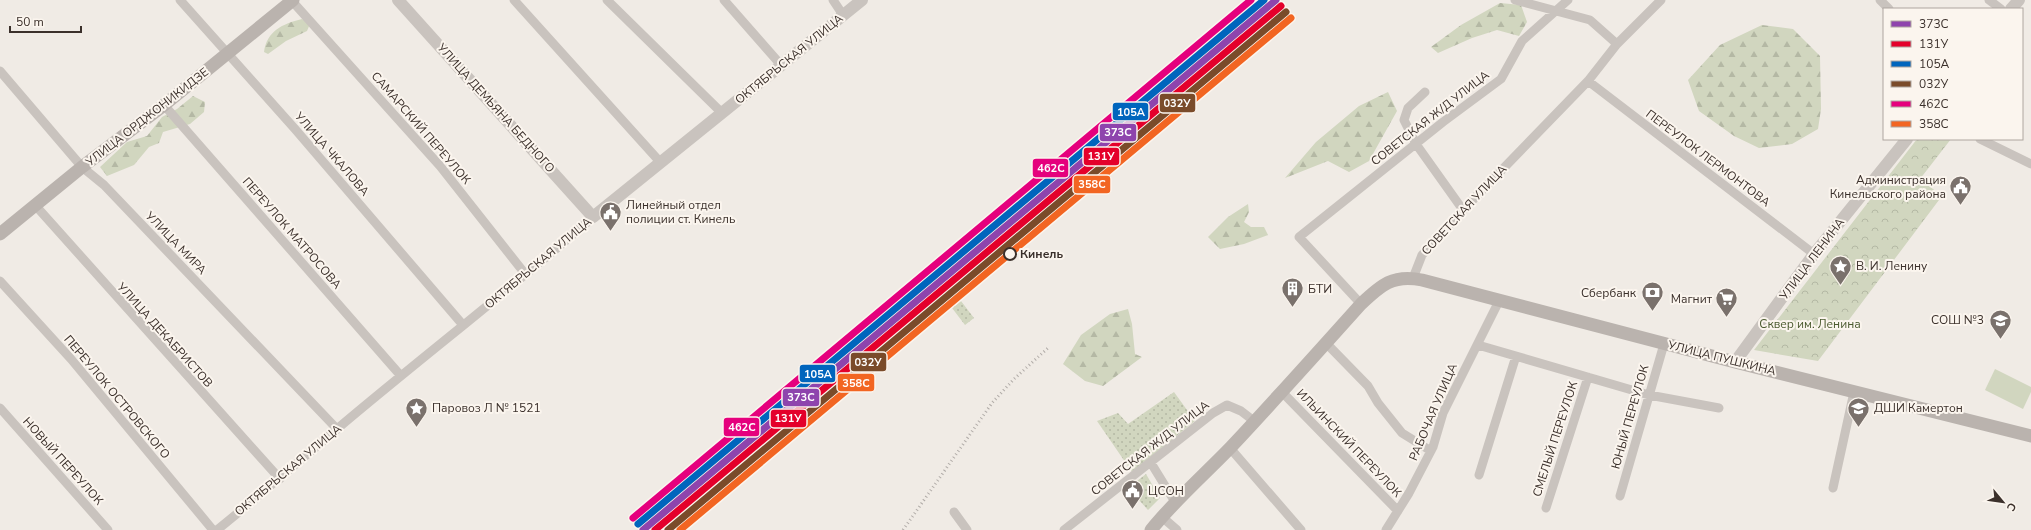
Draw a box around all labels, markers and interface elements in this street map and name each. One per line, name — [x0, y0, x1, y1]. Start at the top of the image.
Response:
scale bar — [10, 8, 81, 34]
legend — [1883, 8, 2023, 140]
street label: ОКТЯБРЬСКАЯ УЛИЦА — [732, 10, 847, 108]
text: 50 m — [16, 14, 44, 30]
text: 373C — [1919, 16, 1949, 32]
text: 131У — [1919, 36, 1949, 52]
street label: УЛИЦА ДЕМЬЯНА БЕДНОГО — [433, 39, 558, 176]
text: 105А — [1919, 56, 1950, 72]
street label: УЛИЦА ОРДЖОНИКИДЗЕ — [82, 64, 212, 171]
street label: СОВЕТСКАЯ Ж/Д УЛИЦА — [1368, 67, 1493, 169]
street label: САМАРСКИЙ ПЕРЕУЛОК — [368, 68, 474, 188]
text: 032У — [1919, 76, 1949, 92]
line badge: 032У — [1159, 93, 1196, 113]
text: 032У — [1163, 96, 1191, 111]
text: 462С — [1919, 96, 1949, 112]
line badge: 105А — [1112, 102, 1149, 121]
text: 105А — [1117, 105, 1146, 120]
street label: ПЕРЕУЛОК ЛЕРМОНТОВА — [1642, 106, 1774, 210]
street label: УЛИЦА ЧКАЛОВА — [291, 108, 373, 199]
text: 358С — [1919, 116, 1949, 132]
line badge: 373C — [1099, 123, 1137, 142]
text: 373C — [1104, 125, 1132, 140]
line badge: 131У — [1083, 147, 1120, 166]
text: 131У — [1087, 149, 1115, 164]
line badge: 462С — [1032, 158, 1069, 178]
text: 462С — [1037, 161, 1065, 176]
street label: СОВЕТСКАЯ УЛИЦА — [1418, 161, 1510, 259]
place label: Администрация Кинельского района — [1830, 172, 1946, 202]
street label: ПЕРЕУЛОК МАТРОСОВА — [239, 174, 345, 292]
public building icon: Администрация Кинельского района — [1948, 174, 1974, 207]
line badge: 358С — [1073, 175, 1111, 194]
text: 358С — [1078, 177, 1106, 192]
place label: Линейный отдел полиции ст. Кинель — [626, 197, 735, 227]
public building icon: Линейный отдел полиции ст. Кинель — [597, 199, 623, 232]
street label: УЛИЦА МИРА — [141, 207, 210, 278]
street label: ОКТЯБРЬСКАЯ УЛИЦА — [481, 213, 595, 312]
street label: УЛИЦА ЛЕНИНА — [1775, 215, 1848, 304]
place label: Кинель — [1020, 246, 1063, 262]
marker: Кинель — [1003, 247, 1017, 261]
place icon: В. И. Ленину — [1828, 253, 1854, 286]
place label: В. И. Ленину — [1856, 258, 1928, 274]
building icon: БТИ — [1279, 276, 1305, 309]
street label: УЛИЦА ДЕКАБРИСТОВ — [113, 278, 216, 391]
bank icon: Сбербанк — [1639, 280, 1665, 313]
place label: БТИ — [1308, 281, 1332, 297]
place label: Сбербанк — [1581, 285, 1637, 301]
supermarket icon: Магнит — [1714, 286, 1740, 319]
place label: Магнит — [1671, 291, 1713, 307]
school or university icon: СОШ №3 — [1987, 307, 2013, 340]
place label: СОШ №3 — [1931, 312, 1984, 328]
park label: Сквер им. Ленина — [1759, 316, 1861, 332]
street label: ПЕРЕУЛОК ОСТРОВСКОГО — [60, 332, 174, 462]
street label: УЛИЦА ПУШКИНА — [1665, 337, 1778, 379]
line badge: 032У — [850, 352, 887, 372]
text: 032У — [854, 355, 882, 370]
street label: РАБОЧАЯ УЛИЦА — [1405, 361, 1461, 463]
street label: ЮНЫЙ ПЕРЕУЛОК — [1607, 363, 1653, 471]
line badge: 105А — [799, 364, 836, 383]
text: 105А — [804, 367, 833, 382]
line badge: 358С — [837, 373, 875, 392]
text: 358С — [842, 376, 870, 391]
street label: СМЕЛЫЙ ПЕРЕУЛОК — [1529, 379, 1581, 499]
street label: ИЛЬИНСКИЙ ПЕРЕУЛОК — [1293, 385, 1405, 501]
line badge: 373C — [782, 388, 820, 407]
text: 373C — [787, 390, 815, 405]
place icon: Паровоз Л № 1521 — [404, 395, 430, 428]
school or university icon: ДШИ Камертон — [1845, 395, 1871, 428]
street label: СОВЕТСКАЯ Ж/Д УЛИЦА — [1088, 397, 1213, 499]
place label: Паровоз Л № 1521 — [432, 400, 541, 416]
place label: ДШИ Камертон — [1874, 400, 1963, 416]
line badge: 131У — [770, 409, 807, 428]
text: 131У — [774, 411, 802, 426]
street label: НОВЫЙ ПЕРЕУЛОК — [19, 414, 107, 509]
line badge: 462С — [723, 417, 760, 437]
street label: ОКТЯБРЬСКАЯ УЛИЦА — [231, 420, 345, 519]
text: 462С — [728, 420, 756, 435]
public building icon: ЦСОН — [1119, 478, 1145, 511]
north arrow — [1983, 482, 2023, 522]
place label: ЦСОН — [1148, 483, 1184, 499]
text: С — [2003, 500, 2020, 514]

